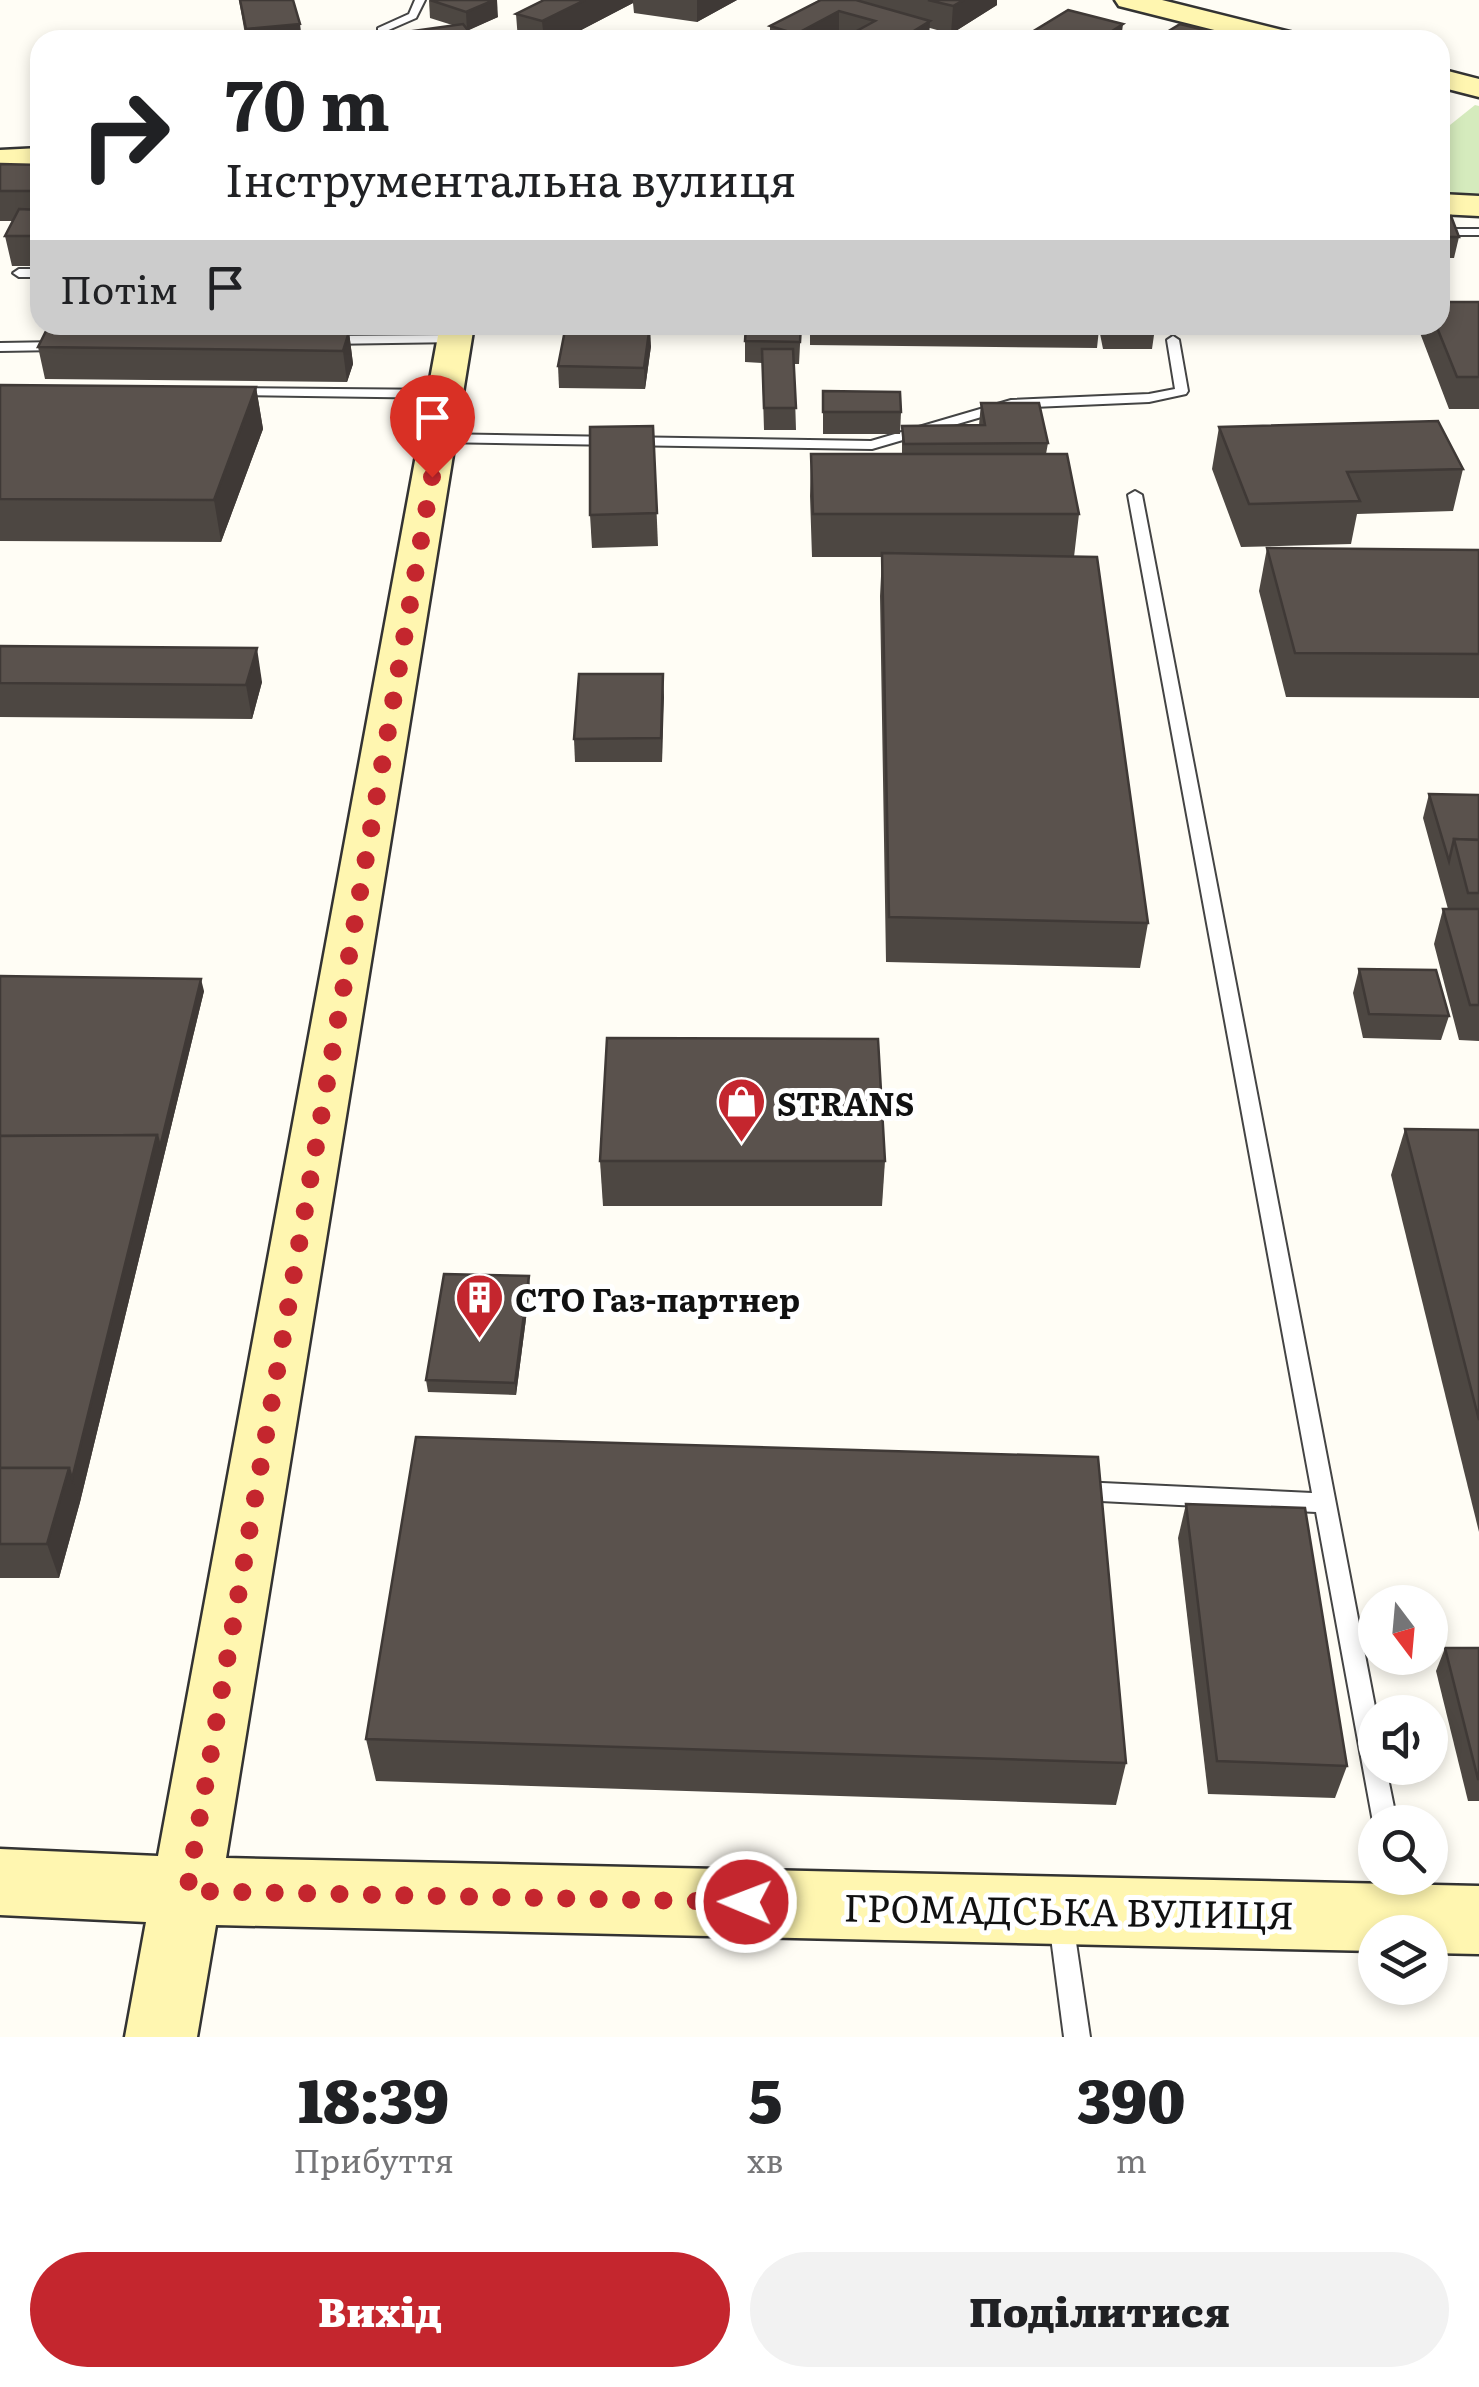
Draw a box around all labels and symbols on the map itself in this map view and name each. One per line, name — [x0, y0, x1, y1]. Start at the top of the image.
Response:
pin — [390, 375, 475, 478]
shop icon: STRANS — [716, 1076, 768, 1144]
place label: STRANS — [777, 1078, 914, 1126]
building icon: СТО Газ-партнер — [454, 1272, 506, 1340]
place label: СТО Газ-партнер — [515, 1274, 800, 1322]
north arrow — [1358, 1585, 1448, 1675]
position arrow — [694, 1850, 798, 1954]
street label: ГРОМАДСЬКА ВУЛИЦЯ — [843, 1877, 1295, 1941]

